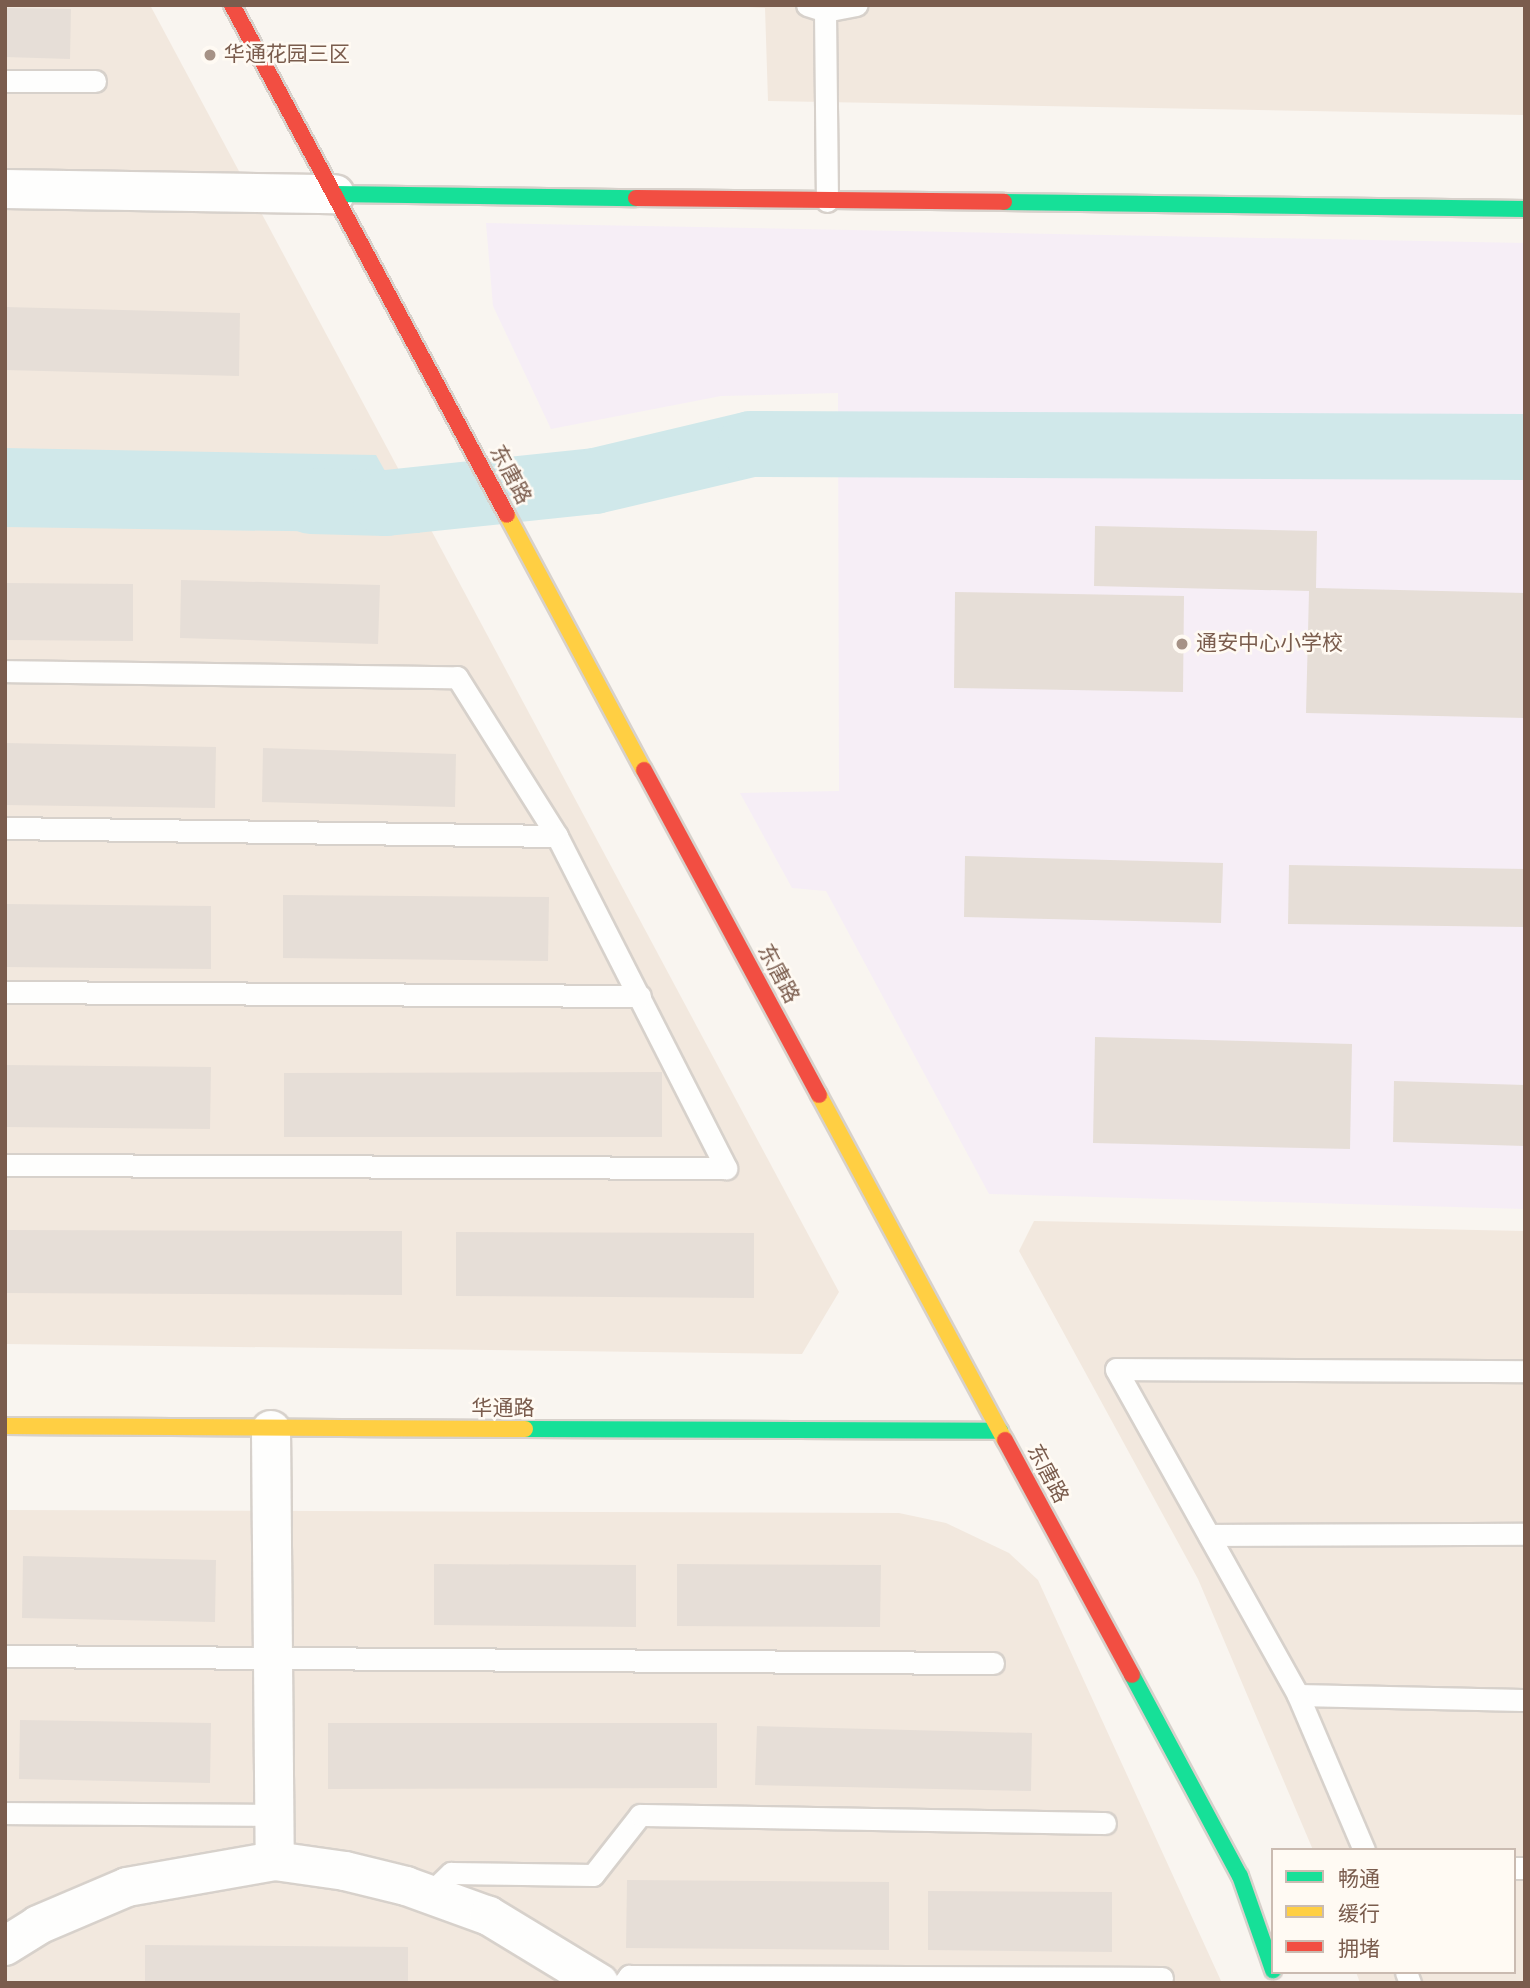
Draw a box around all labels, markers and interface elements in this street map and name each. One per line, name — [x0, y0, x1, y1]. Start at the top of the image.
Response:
place label: 华通花园三区 — [224, 42, 350, 68]
marker: 华通花园三区 — [202, 47, 218, 63]
street label: 东唐路 — [484, 441, 536, 509]
place label: 通安中心小学校 — [1196, 631, 1343, 657]
marker: 通安中心小学校 — [1174, 636, 1190, 652]
street label: 东唐路 — [752, 940, 804, 1008]
street label: 华通路 — [472, 1396, 534, 1422]
street label: 东唐路 — [1021, 1440, 1073, 1508]
legend — [1271, 1848, 1516, 1974]
text: 畅通 — [1338, 1867, 1380, 1892]
text: 缓行 — [1338, 1902, 1380, 1927]
text: 拥堵 — [1338, 1937, 1380, 1962]

